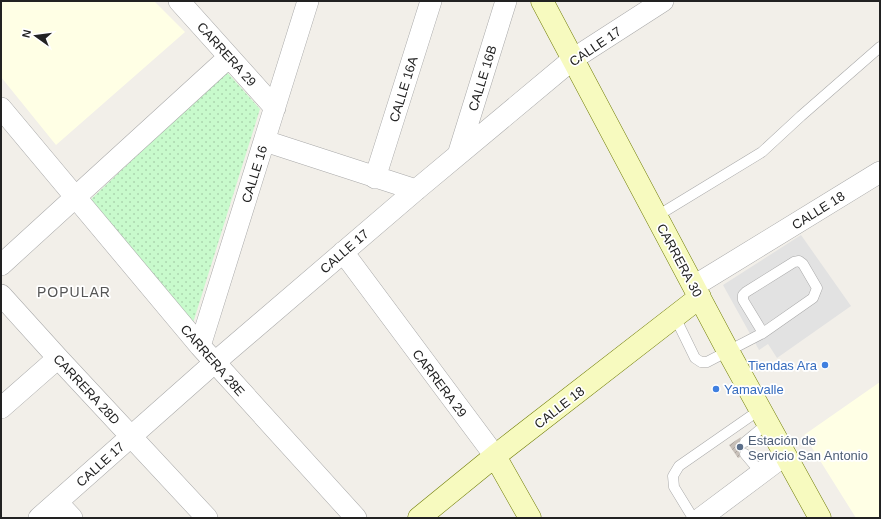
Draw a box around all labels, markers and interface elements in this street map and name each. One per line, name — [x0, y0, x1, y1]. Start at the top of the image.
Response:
north arrow — [16, 16, 56, 56]
street label: CARRERA 29 — [194, 19, 259, 89]
street label: CALLE 17 — [567, 24, 624, 69]
text: N — [20, 28, 33, 39]
street label: CALLE 16B — [465, 43, 500, 113]
street label: CALLE 16A — [386, 54, 421, 124]
street label: CALLE 16 — [239, 144, 270, 205]
street label: CALLE 18 — [789, 188, 847, 232]
street label: CARRERA 30 — [654, 221, 705, 299]
street label: CALLE 17 — [317, 226, 372, 276]
district label: POPULAR — [37, 284, 111, 300]
street label: CARRERA 28E — [178, 322, 248, 399]
street label: CARRERA 29 — [409, 346, 470, 420]
street label: CARRERA 28D — [50, 351, 123, 427]
place label: Tiendas Ara — [748, 358, 818, 373]
marker: Tiendas Ara — [820, 360, 830, 370]
place label: Yamavalle — [724, 382, 784, 397]
street label: CALLE 18 — [531, 383, 587, 432]
marker: Yamavalle — [711, 384, 721, 394]
place label: Estación de Servicio San Antonio — [748, 433, 868, 463]
street label: CALLE 17 — [73, 439, 127, 490]
marker: Estación de Servicio San Antonio — [735, 442, 745, 452]

